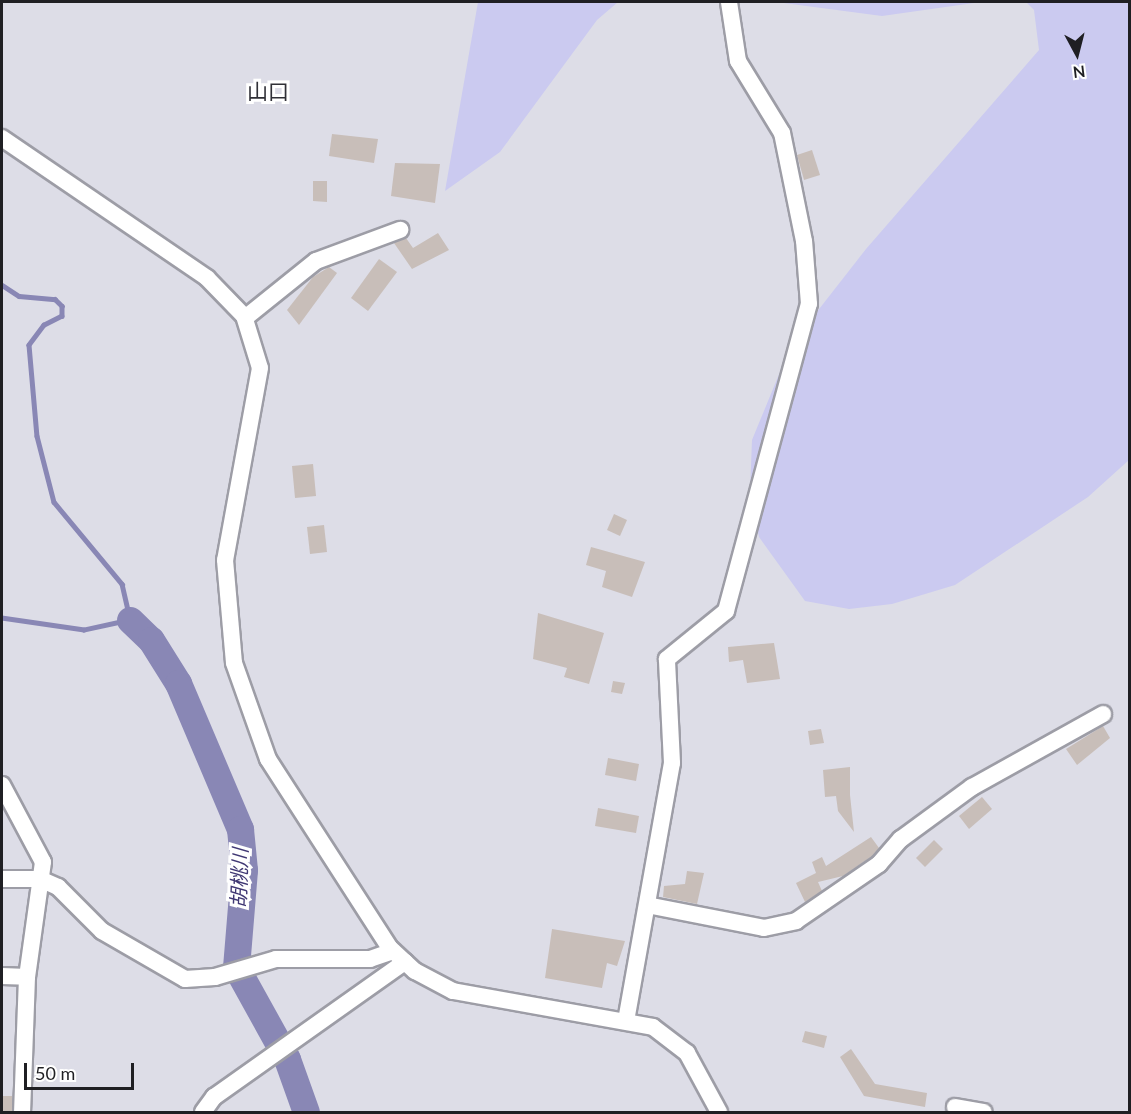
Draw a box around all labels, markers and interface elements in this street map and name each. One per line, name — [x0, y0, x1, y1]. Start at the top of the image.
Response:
north arrow — [1047, 24, 1107, 84]
text: N — [1072, 62, 1087, 83]
district label: 山口 — [247, 78, 289, 104]
water label: 胡桃川 — [226, 848, 252, 908]
scale bar — [27, 1051, 136, 1089]
text: 50 m — [35, 1062, 75, 1084]

